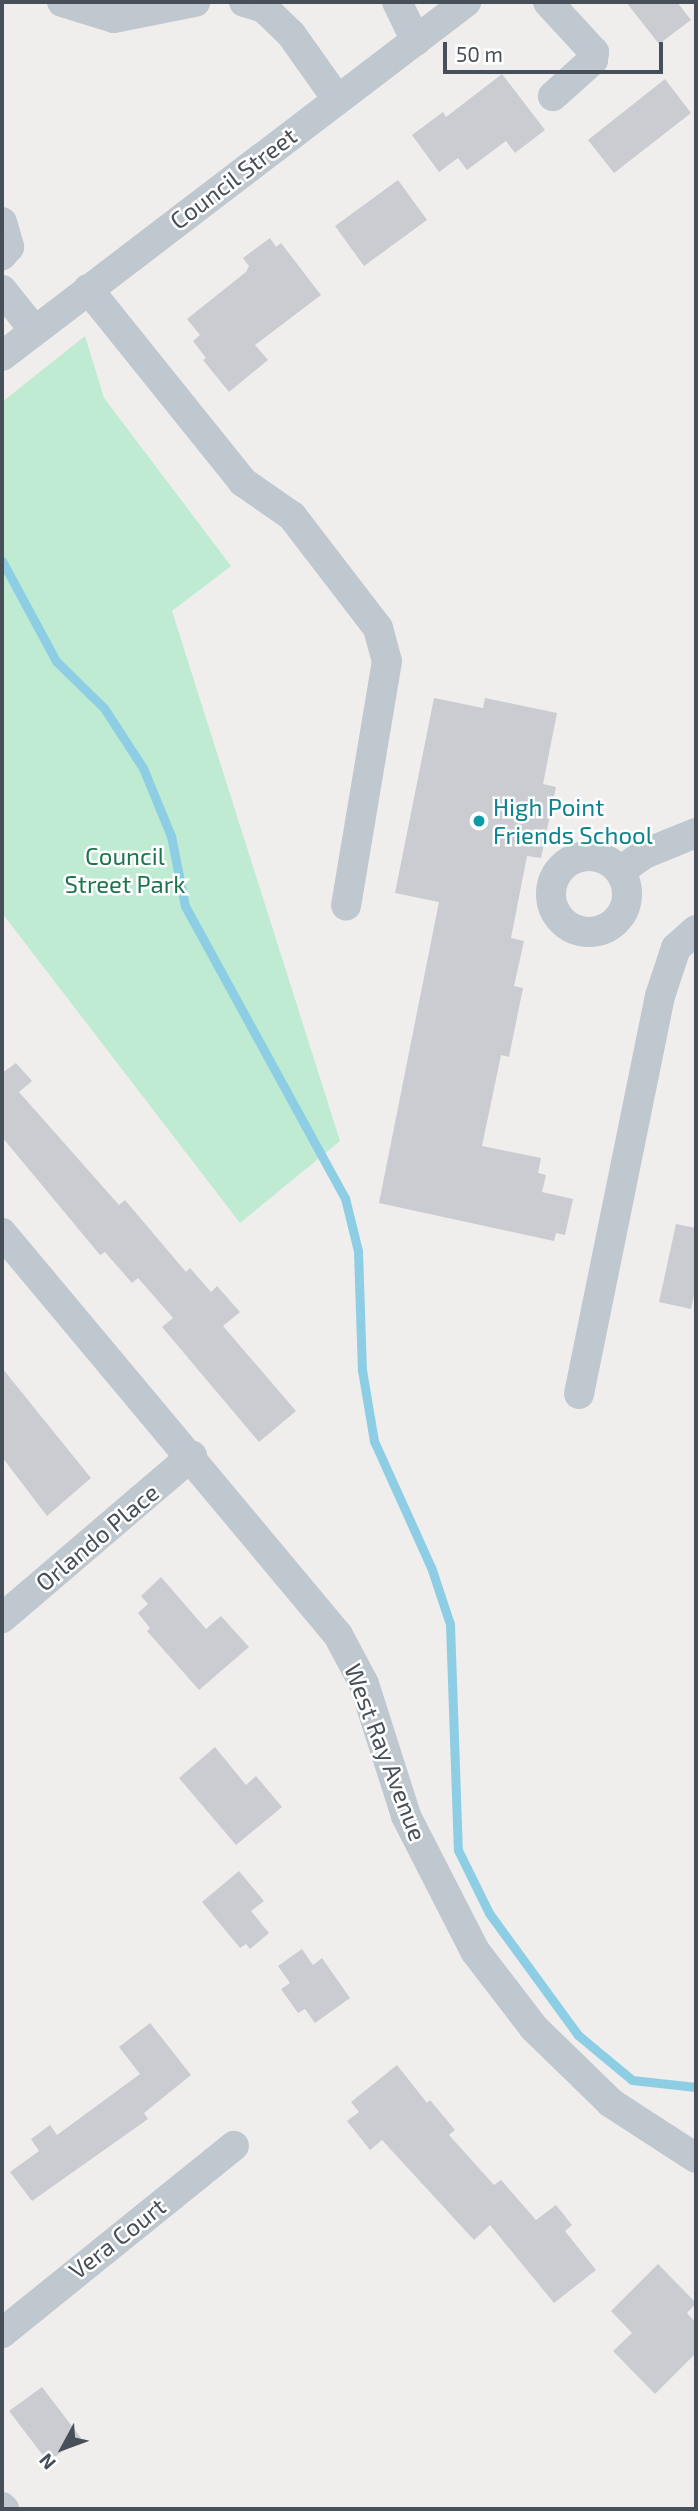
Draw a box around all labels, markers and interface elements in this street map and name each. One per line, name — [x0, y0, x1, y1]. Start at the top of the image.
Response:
scale bar — [446, 28, 666, 72]
text: 50 m — [456, 41, 503, 66]
street label: Council Street — [164, 121, 302, 235]
place label: High Point Friends School — [493, 793, 653, 849]
marker: High Point Friends School — [471, 813, 487, 829]
park label: Council Street Park — [64, 842, 186, 898]
street label: Orlando Place — [30, 1477, 164, 1597]
street label: West Ray Avenue — [339, 1659, 433, 1845]
street label: Vera Court — [63, 2191, 171, 2285]
north arrow — [28, 2413, 98, 2483]
text: N — [34, 2449, 60, 2475]

